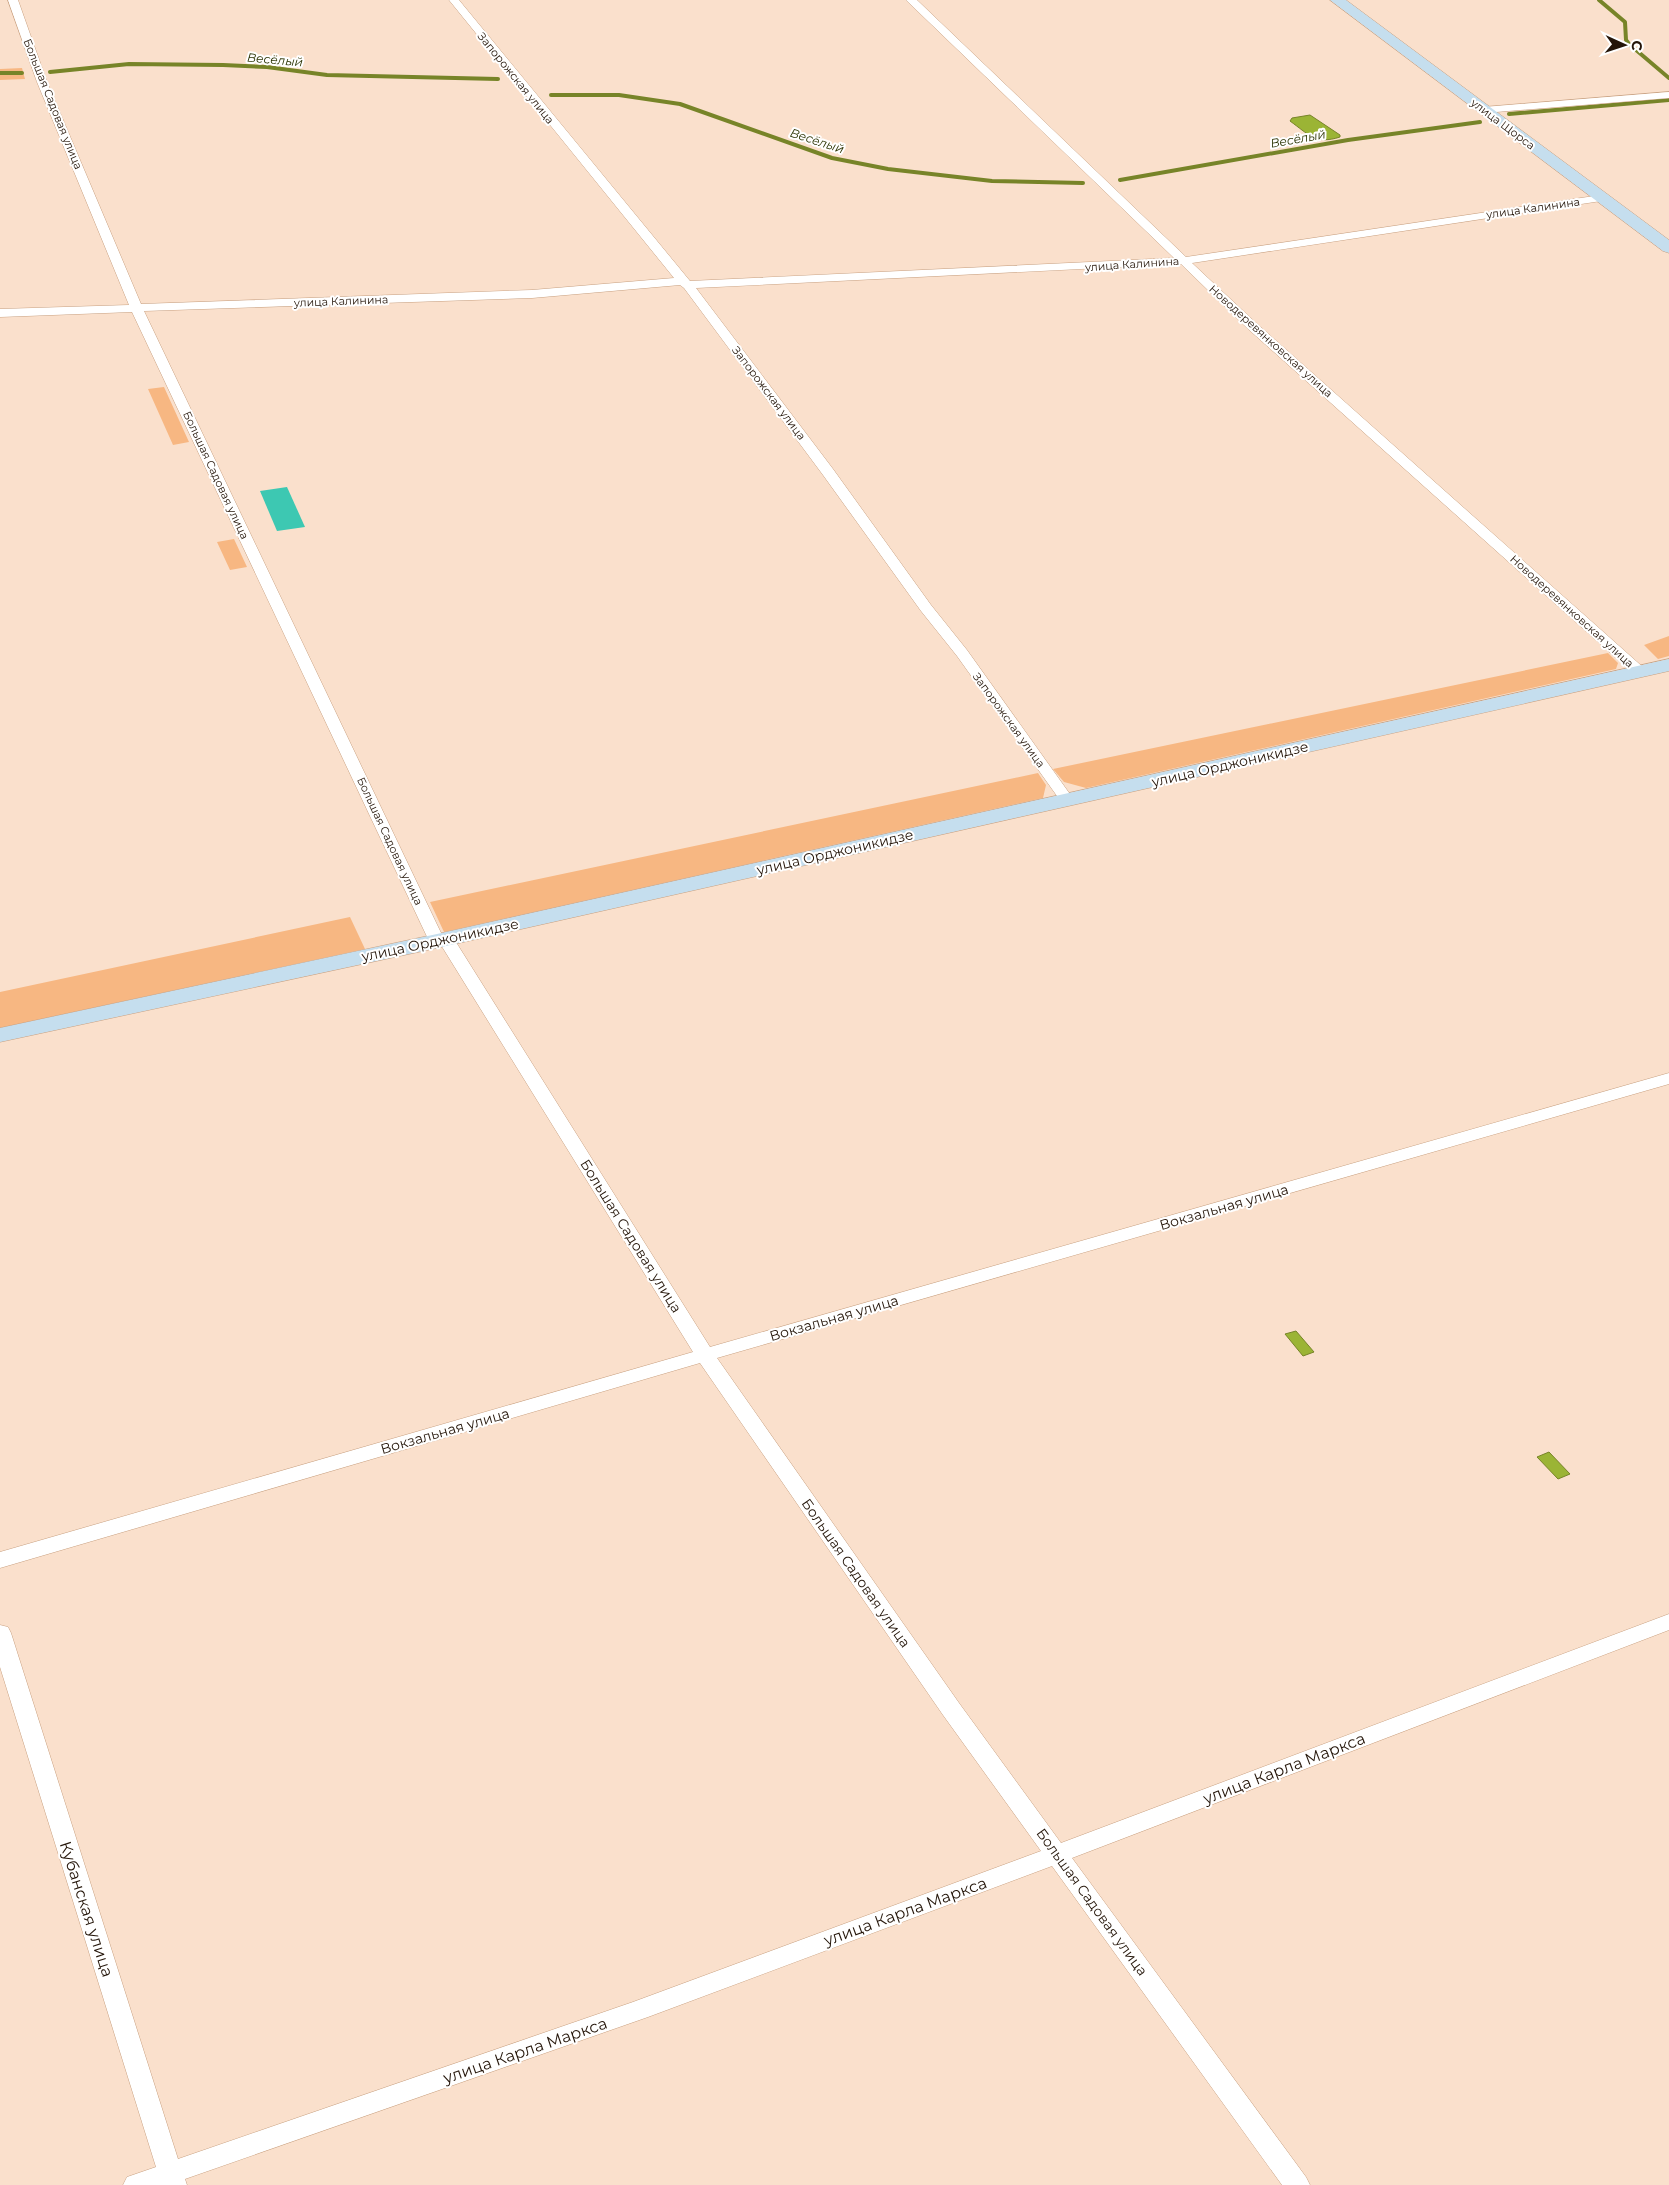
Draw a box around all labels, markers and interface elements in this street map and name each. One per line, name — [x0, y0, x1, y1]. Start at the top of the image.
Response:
north arrow — [1599, 20, 1649, 70]
street label: Запорожская улица — [475, 29, 557, 127]
street label: Большая Садовая улица — [20, 37, 86, 171]
text: С — [1628, 40, 1646, 51]
water label: Весёлый — [247, 50, 304, 69]
street label: улица Щорса — [1467, 95, 1538, 153]
water label: Весёлый — [788, 125, 846, 156]
water label: Весёлый — [1269, 126, 1327, 151]
street label: улица Калинина — [1484, 194, 1581, 222]
street label: улица Калинина — [1083, 254, 1180, 274]
street label: Новодеревянковская улица — [1206, 282, 1336, 400]
street label: улица Калинина — [293, 292, 388, 310]
street label: Запорожская улица — [729, 343, 809, 443]
street label: Большая Садовая улица — [180, 409, 252, 541]
street label: Новодеревянковская улица — [1507, 552, 1637, 670]
street label: Запорожская улица — [970, 670, 1048, 770]
street label: улица Орджоникидзе — [1149, 737, 1310, 791]
street label: Большая Садовая улица — [354, 775, 426, 907]
street label: улица Орджоникидзе — [754, 825, 915, 879]
street label: улица Орджоникидзе — [359, 915, 520, 966]
street label: Большая Садовая улица — [576, 1156, 686, 1316]
street label: Вокзальная улица — [1157, 1180, 1291, 1234]
street label: Вокзальная улица — [767, 1291, 901, 1345]
street label: Вокзальная улица — [378, 1404, 512, 1458]
street label: Большая Садовая улица — [798, 1495, 914, 1651]
street label: улица Карла Маркса — [1200, 1729, 1368, 1809]
street label: Большая Садовая улица — [1032, 1825, 1152, 1979]
street label: Кубанская улица — [56, 1839, 117, 1979]
street label: улица Карла Маркса — [820, 1873, 989, 1950]
street label: улица Карла Маркса — [440, 2013, 610, 2088]

